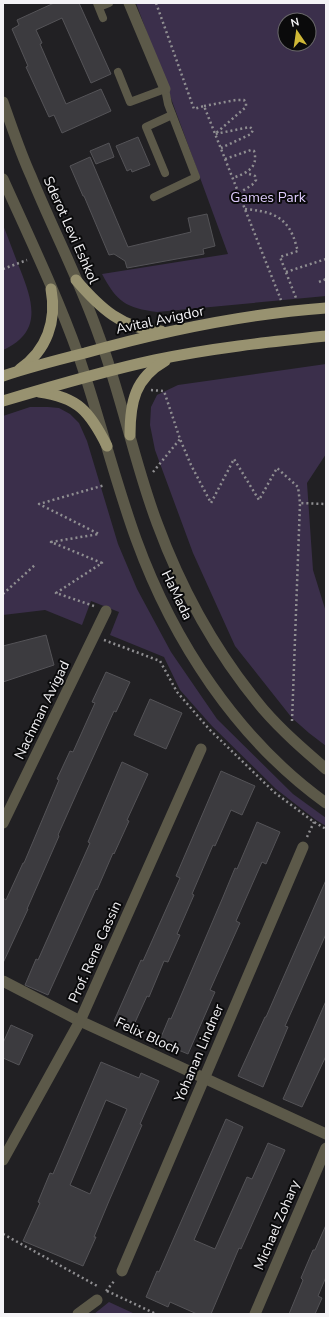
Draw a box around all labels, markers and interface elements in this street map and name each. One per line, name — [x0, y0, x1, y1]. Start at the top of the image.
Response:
north arrow — [277, 12, 317, 52]
text: N — [289, 15, 301, 31]
street label: Sderot Levi Eshkol — [39, 173, 104, 288]
park label: Games Park — [230, 188, 307, 207]
street label: Avital Avigdor — [114, 301, 206, 339]
street label: HaMada — [157, 567, 197, 623]
street label: Nachman Avigad — [10, 658, 74, 762]
street label: Prof. Rene Cassin — [64, 898, 126, 1006]
street label: Yohanan Lindner — [169, 1001, 228, 1106]
street label: Felix Bloch — [113, 1013, 183, 1059]
street label: Michael Zohary — [249, 1176, 305, 1273]

